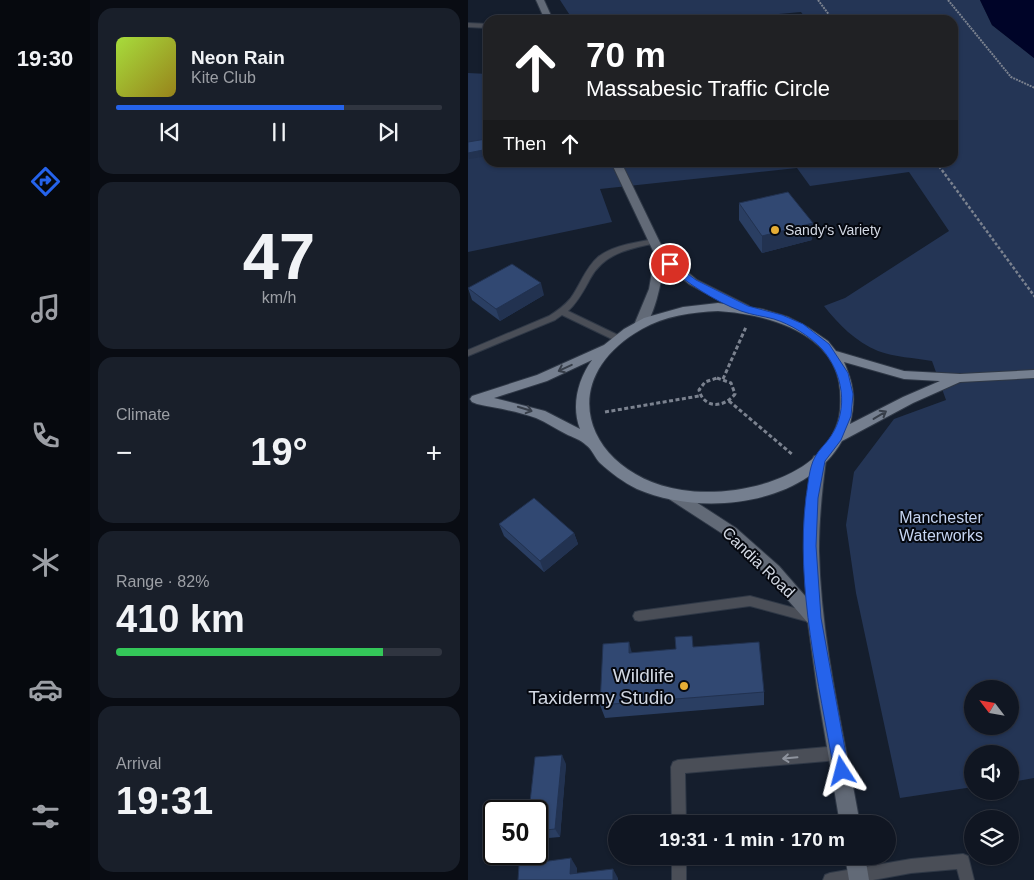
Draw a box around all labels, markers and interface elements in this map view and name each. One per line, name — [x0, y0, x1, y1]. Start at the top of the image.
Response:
icon: ahead — [503, 35, 568, 100]
text: 70 m — [586, 35, 666, 74]
text: 19:30 — [17, 46, 73, 71]
text: Neon Rain — [191, 47, 285, 68]
text: Kite Club — [191, 69, 256, 86]
text: Massabesic Traffic Circle — [586, 76, 830, 101]
icon: previous — [156, 118, 184, 146]
icon: pause — [265, 118, 293, 146]
icon: next — [374, 118, 402, 146]
icon: ahead — [556, 130, 584, 158]
text: Then — [503, 133, 546, 154]
icon: directions — [28, 164, 63, 199]
text: 47 — [243, 220, 315, 293]
place label: Sandy's Variety — [785, 222, 881, 238]
marker: Sandy's Variety — [769, 224, 781, 236]
pin — [649, 243, 691, 285]
icon: arrive — [656, 250, 684, 278]
text: km/h — [262, 289, 296, 306]
icon: music — [28, 291, 63, 326]
one-way arrow — [558, 364, 573, 374]
one-way arrow — [516, 405, 532, 415]
text: Climate — [116, 406, 170, 423]
one-way arrow — [872, 409, 886, 419]
icon: phone — [28, 418, 63, 453]
text: 19° — [250, 431, 308, 473]
text: − — [116, 437, 132, 468]
text: + — [426, 437, 442, 468]
park label: Manchester Waterworks — [899, 509, 983, 544]
street label: Candia Road — [719, 524, 798, 601]
icon: climate — [28, 545, 63, 580]
text: Range · 82% — [116, 573, 209, 590]
text: 410 km — [116, 598, 245, 640]
place label: Wildlife Taxidermy Studio — [528, 665, 674, 708]
icon: car — [28, 672, 63, 707]
marker: Wildlife Taxidermy Studio — [678, 680, 690, 692]
north arrow — [964, 680, 1019, 735]
map controls — [964, 680, 1019, 865]
position arrow — [815, 744, 867, 796]
button: sound — [964, 745, 1019, 800]
one-way arrow — [782, 753, 798, 762]
text: Arrival — [116, 755, 161, 772]
text: 19:31 — [116, 780, 213, 822]
icon: filters — [28, 799, 63, 834]
speed limit sign: 50 — [483, 800, 548, 865]
button: layers — [964, 810, 1019, 865]
text: 19:31 · 1 min · 170 m — [659, 829, 845, 850]

